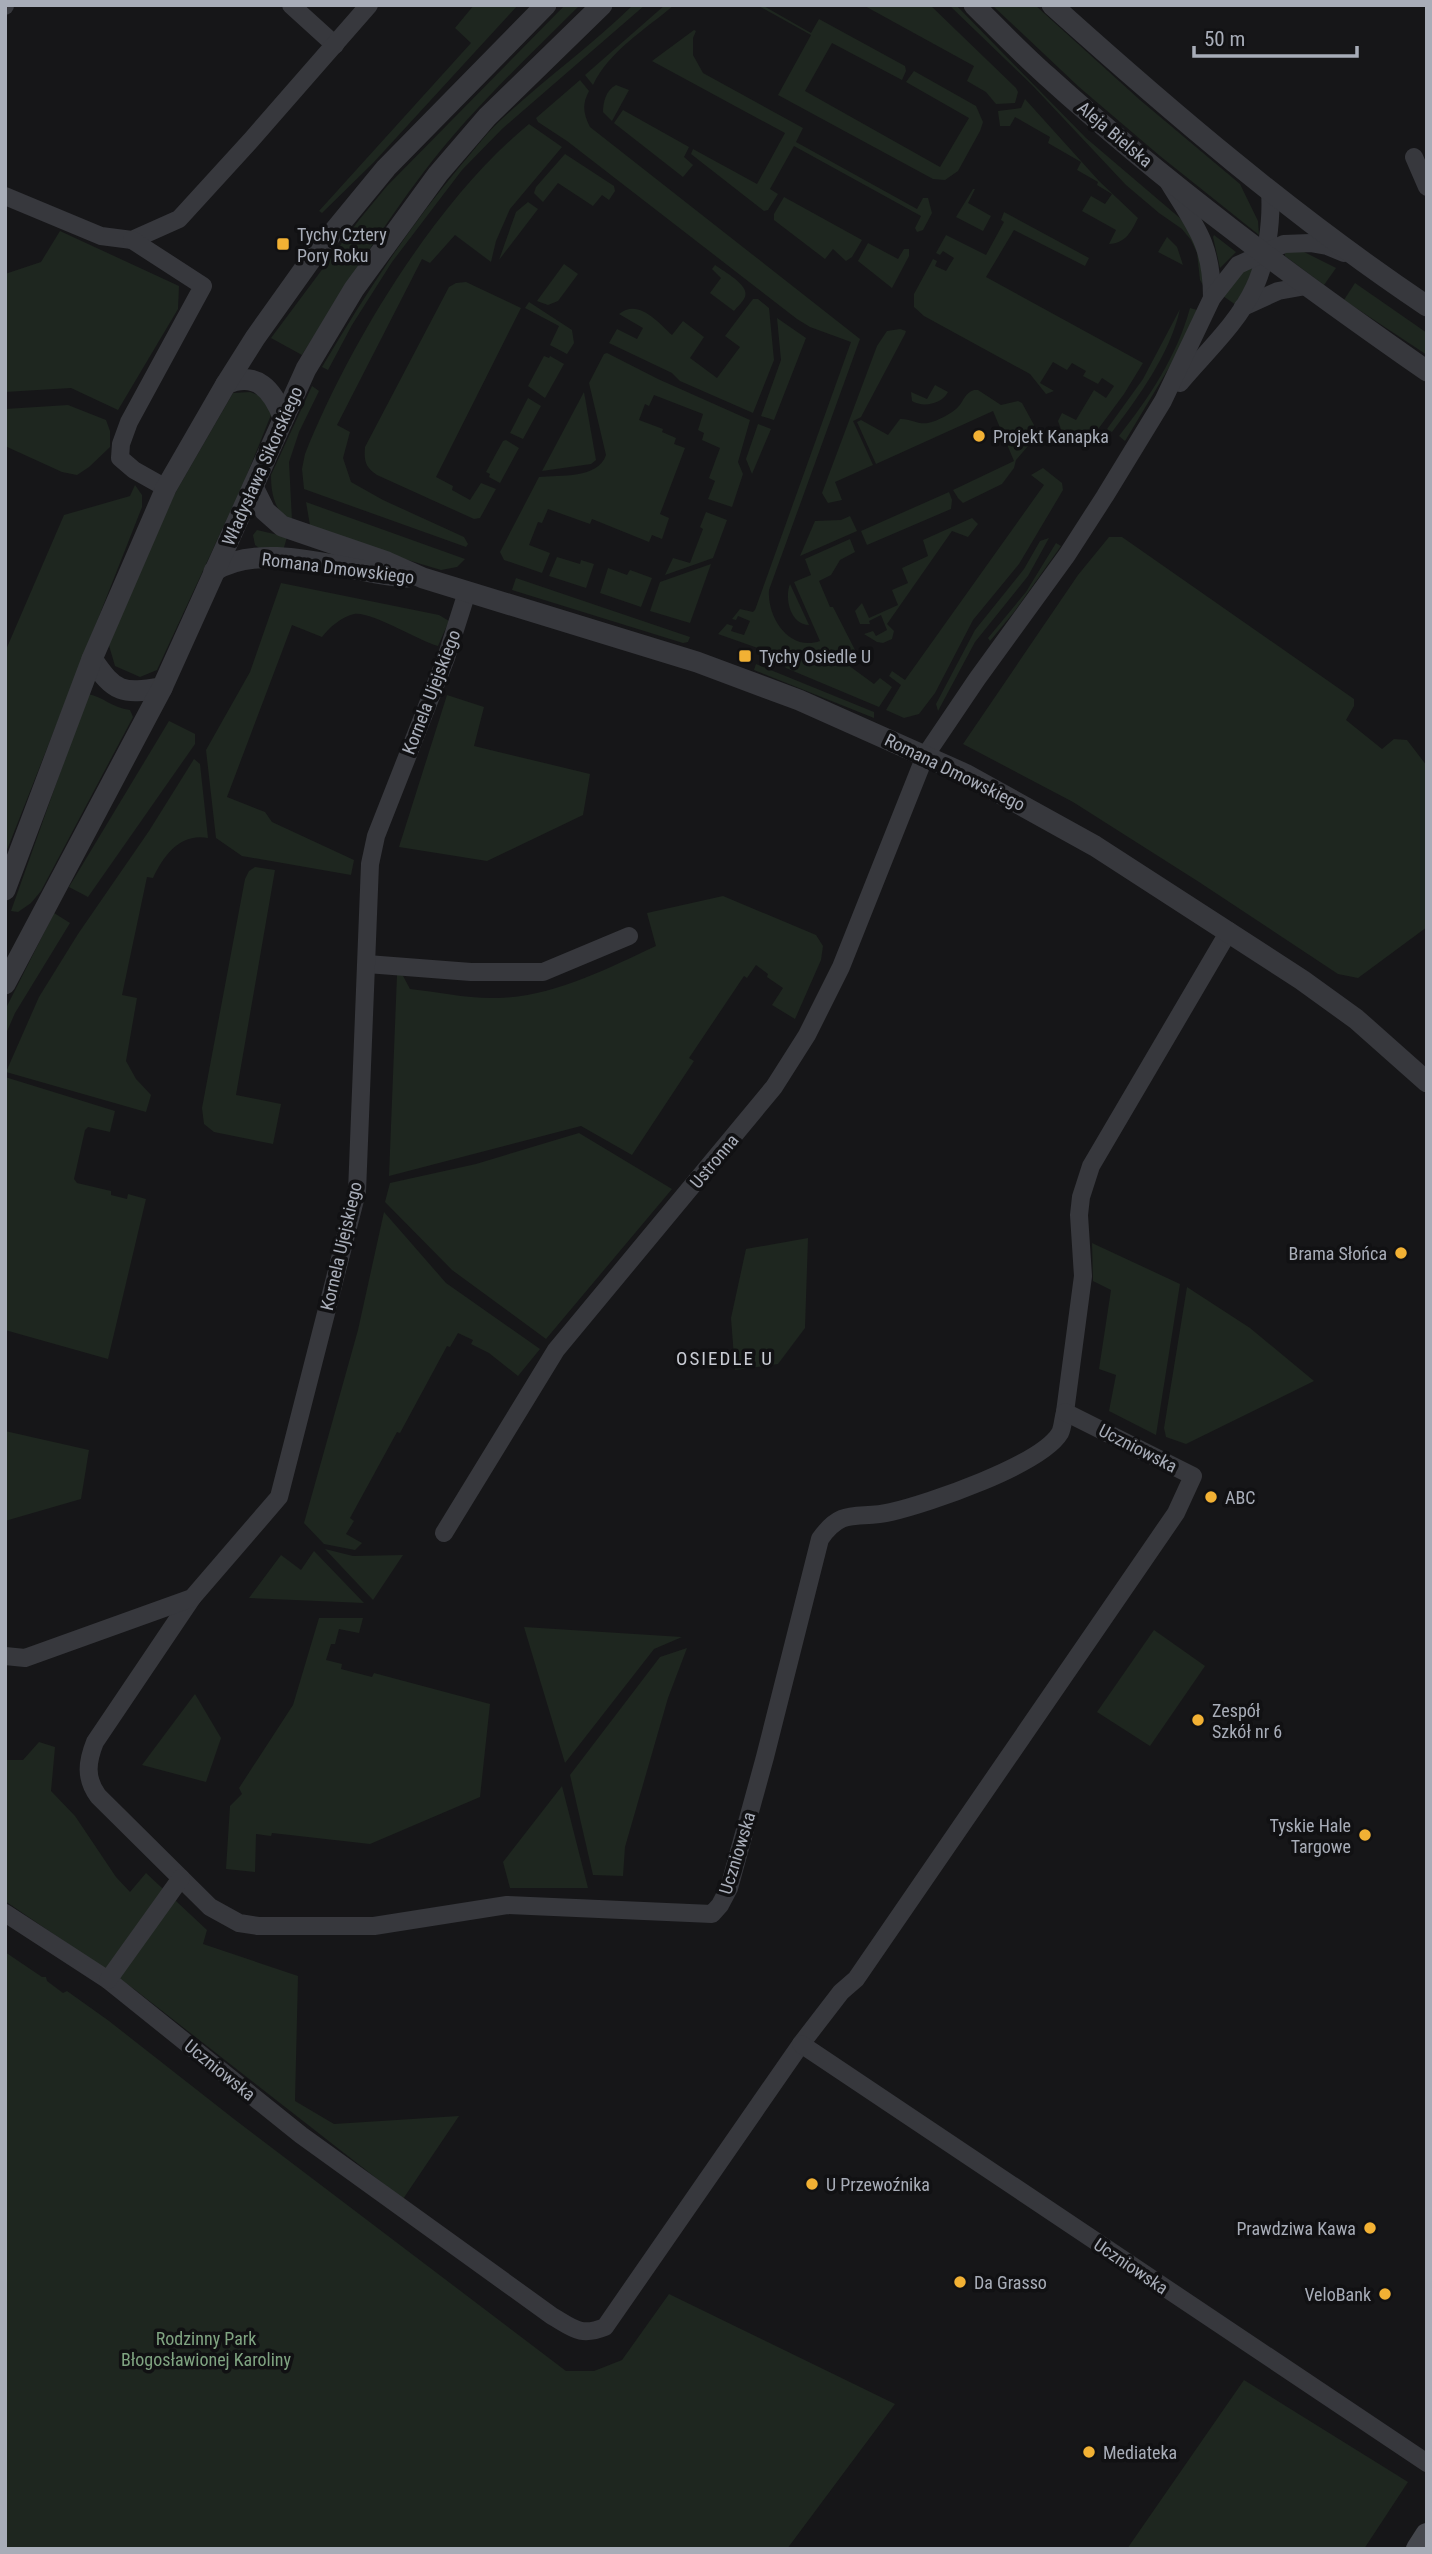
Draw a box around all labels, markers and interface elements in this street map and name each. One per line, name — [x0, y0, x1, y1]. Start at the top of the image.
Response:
scale bar — [1194, 14, 1357, 58]
text: 50 m — [1204, 27, 1245, 51]
street label: Aleja Bielska — [1073, 97, 1157, 171]
place label: Tychy Cztery Pory Roku — [297, 224, 387, 266]
marker: Tychy Cztery Pory Roku — [275, 236, 291, 252]
street label: Władysława Sikorskiego — [217, 383, 307, 549]
place label: Projekt Kanapka — [993, 426, 1109, 447]
marker: Projekt Kanapka — [971, 428, 987, 444]
street label: Romana Dmowskiego — [260, 548, 416, 588]
street label: Kornela Ujejskiego — [398, 627, 464, 757]
place label: Tychy Osiedle U — [759, 646, 871, 667]
marker: Tychy Osiedle U — [737, 648, 753, 664]
street label: Romana Dmowskiego — [881, 729, 1029, 815]
street label: Ustronna — [685, 1130, 743, 1192]
street label: Kornela Ujejskiego — [316, 1180, 366, 1312]
place label: Brama Słońca — [1289, 1243, 1387, 1264]
marker: Brama Słońca — [1393, 1245, 1409, 1261]
district label: OSIEDLE U — [676, 1347, 774, 1370]
street label: Uczniowska — [1095, 1419, 1181, 1477]
place label: ABC — [1225, 1487, 1255, 1508]
marker: ABC — [1203, 1489, 1219, 1505]
place label: Zespół Szkół nr 6 — [1212, 1700, 1282, 1742]
marker: Zespół Szkół nr 6 — [1190, 1712, 1206, 1728]
street label: Uczniowska — [715, 1809, 759, 1897]
place label: Tyskie Hale Targowe — [1269, 1815, 1351, 1857]
marker: Tyskie Hale Targowe — [1357, 1827, 1373, 1843]
street label: Uczniowska — [180, 2035, 260, 2105]
place label: U Przewoźnika — [826, 2174, 930, 2195]
marker: U Przewoźnika — [804, 2176, 820, 2192]
place label: Prawdziwa Kawa — [1236, 2218, 1356, 2239]
marker: Prawdziwa Kawa — [1362, 2220, 1378, 2236]
street label: Uczniowska — [1090, 2234, 1172, 2298]
place label: Da Grasso — [974, 2272, 1047, 2293]
marker: Da Grasso — [952, 2274, 968, 2290]
place label: VeloBank — [1304, 2284, 1371, 2305]
marker: VeloBank — [1377, 2286, 1393, 2302]
park label: Rodzinny Park Błogosławionej Karoliny — [121, 2328, 292, 2370]
place label: Mediateka — [1103, 2442, 1177, 2463]
marker: Mediateka — [1081, 2444, 1097, 2460]

